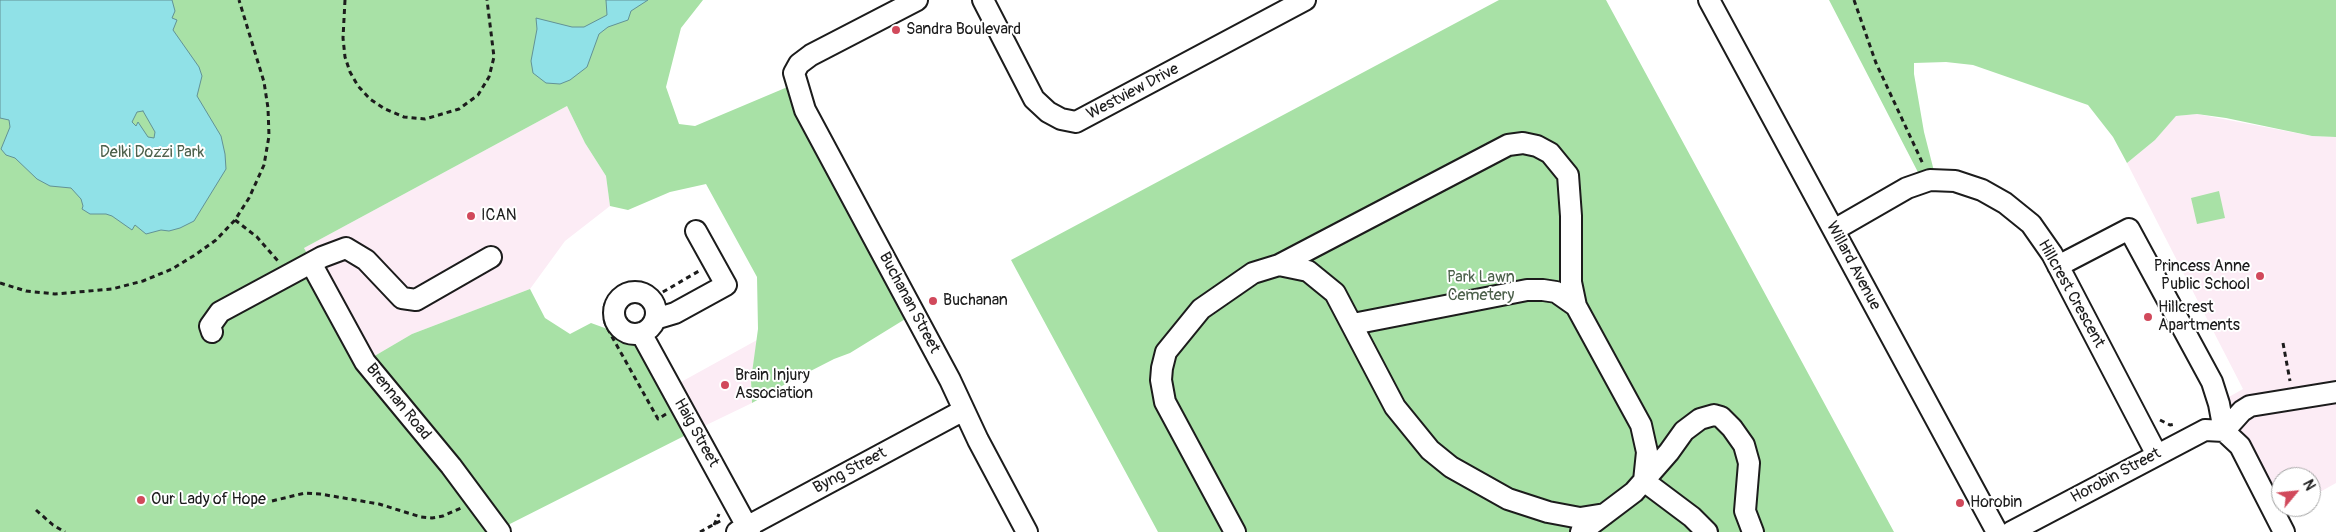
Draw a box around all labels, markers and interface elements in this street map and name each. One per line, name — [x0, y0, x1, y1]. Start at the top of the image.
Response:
place label: Sandra Boulevard — [906, 20, 1021, 40]
marker: Sandra Boulevard — [890, 24, 902, 36]
street label: Westview Drive — [1084, 60, 1182, 124]
park label: Delki Dozzi Park — [100, 143, 204, 163]
place label: ICAN — [481, 206, 517, 226]
marker: ICAN — [465, 210, 477, 222]
street label: Willard Avenue — [1822, 218, 1884, 314]
street label: Hillcrest Crescent — [2033, 237, 2109, 351]
street label: Buchanan Street — [874, 249, 944, 357]
place label: Princess Anne Public School — [2154, 257, 2250, 295]
park label: Park Lawn Cemetery — [1447, 268, 1515, 306]
marker: Princess Anne Public School — [2254, 270, 2266, 282]
place label: Buchanan — [943, 291, 1008, 311]
marker: Buchanan — [927, 295, 939, 307]
place label: Hillcrest Apartments — [2158, 298, 2240, 336]
marker: Hillcrest Apartments — [2142, 311, 2154, 323]
street label: Brennan Road — [361, 360, 435, 444]
place label: Brain Injury Association — [735, 366, 813, 404]
marker: Brain Injury Association — [719, 379, 731, 391]
street label: Haig Street — [669, 395, 723, 471]
street label: Byng Street — [810, 444, 890, 498]
street label: Horobin Street — [2068, 444, 2164, 508]
north arrow — [2271, 467, 2321, 517]
text: N — [2299, 477, 2319, 493]
place label: Our Lady of Hope — [151, 490, 266, 510]
place label: Horobin — [1970, 493, 2022, 513]
marker: Our Lady of Hope — [135, 494, 147, 506]
marker: Horobin — [1954, 497, 1966, 509]

